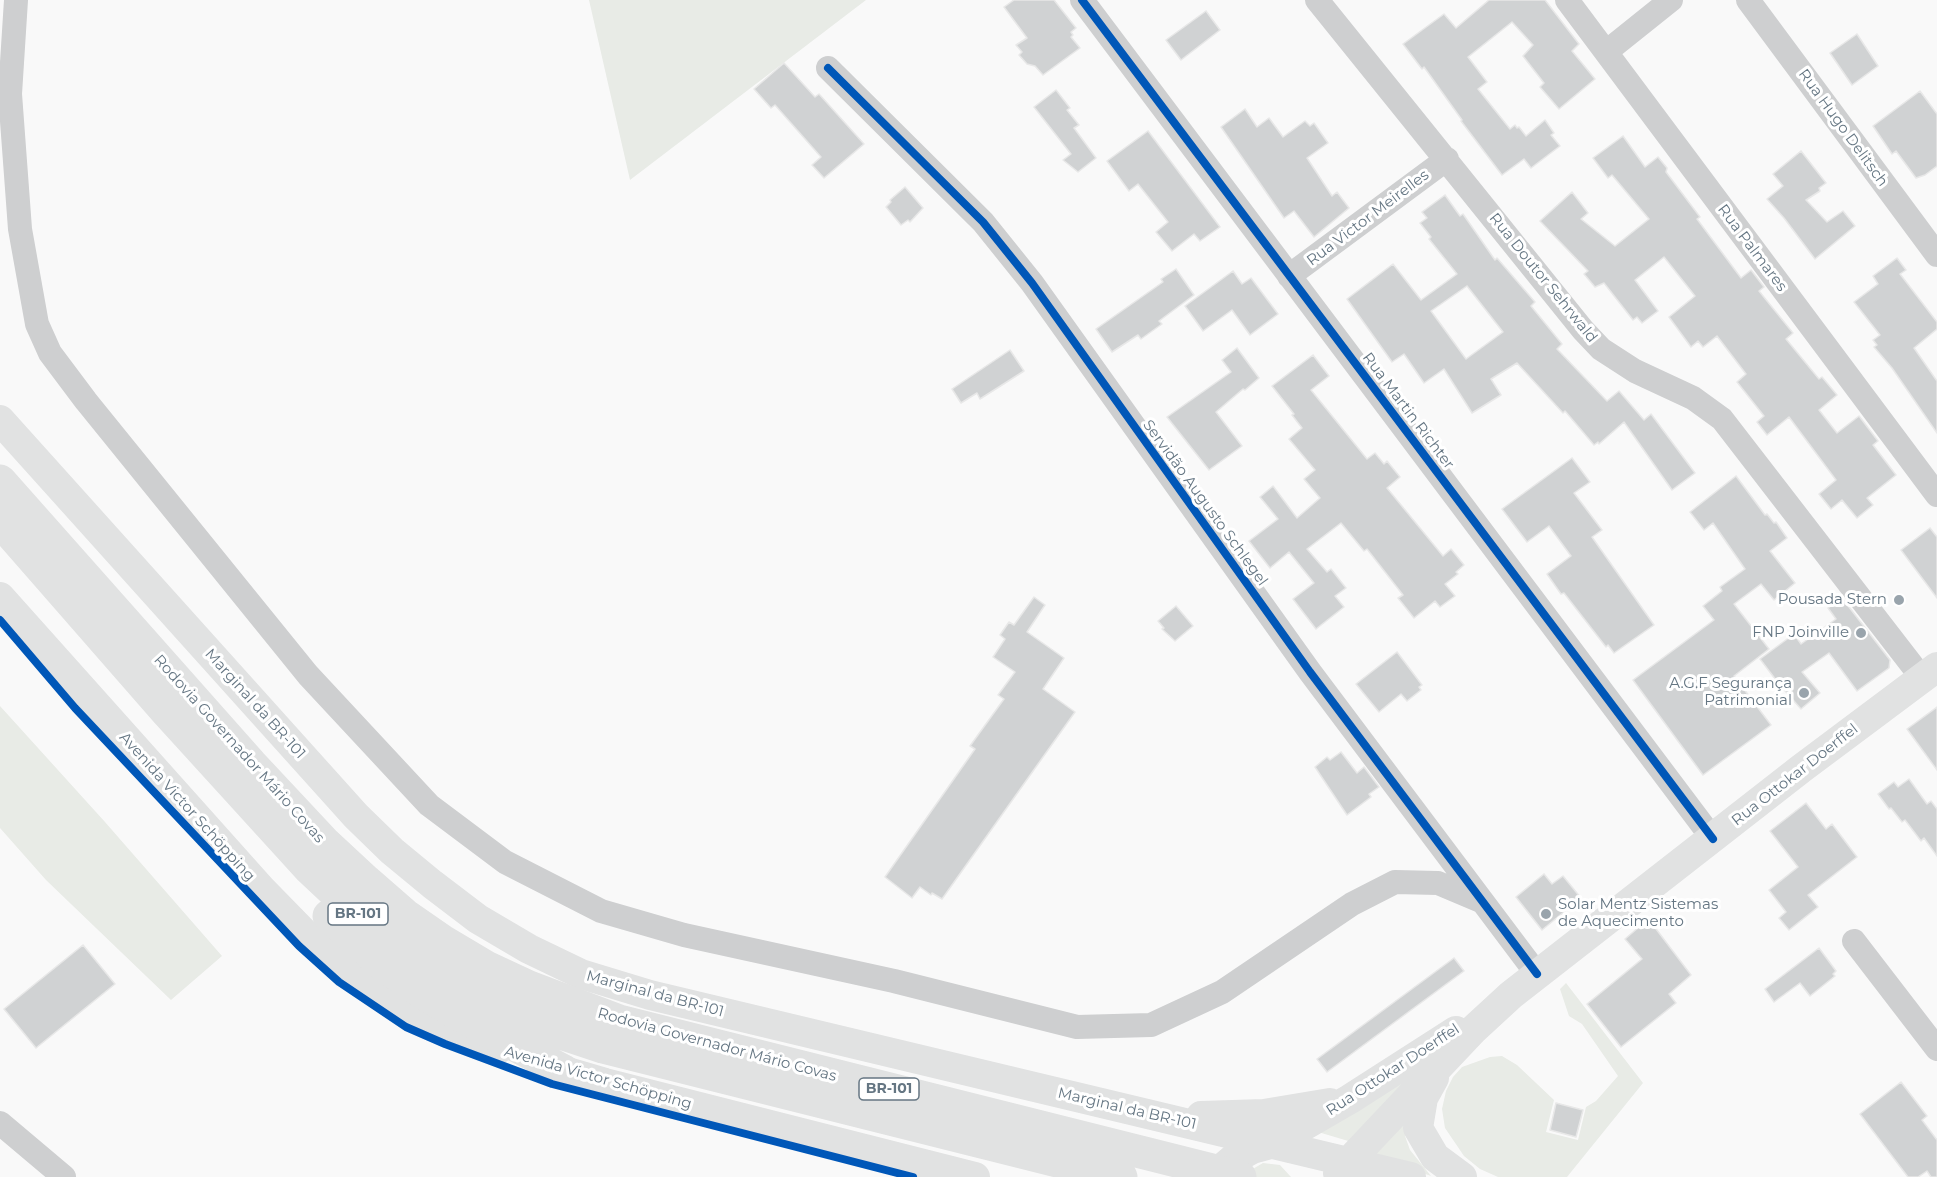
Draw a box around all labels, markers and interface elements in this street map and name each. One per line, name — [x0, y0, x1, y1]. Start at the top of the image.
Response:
street label: Rua Hugo Delitsch — [1794, 66, 1892, 190]
street label: Rua Victor Meirelles — [1303, 166, 1433, 270]
street label: Rua Palmares — [1713, 201, 1791, 295]
street label: Rua Doutor Sehrwald — [1485, 210, 1601, 346]
street label: Rua Martin Richter — [1358, 349, 1458, 473]
street label: Servidão Augusto Schlegel — [1139, 417, 1271, 589]
place label: Pousada Stern — [1778, 591, 1887, 609]
marker: Pousada Stern — [1892, 593, 1906, 607]
place label: FNP Joinville — [1752, 624, 1849, 642]
marker: FNP Joinville — [1854, 626, 1868, 640]
street label: Marginal da BR-101 — [201, 645, 309, 763]
street label: Rodovia Governador Mário Covas — [150, 651, 328, 847]
place label: A.G.F Segurança Patrimonial — [1669, 675, 1792, 710]
marker: A.G.F Segurança Patrimonial — [1797, 686, 1811, 700]
street label: Rua Ottokar Doerffel — [1728, 720, 1862, 830]
street label: Avenida Victor Schöpping — [115, 729, 259, 885]
place label: Solar Mentz Sistemas de Aquecimento — [1558, 896, 1718, 931]
road number: BR-101 — [328, 903, 388, 925]
marker: Solar Mentz Sistemas de Aquecimento — [1539, 907, 1553, 921]
street label: Marginal da BR-101 — [584, 967, 726, 1021]
street label: Rodovia Governador Mário Covas — [596, 1004, 838, 1086]
street label: Rua Ottokar Doerffel — [1323, 1020, 1463, 1120]
street label: Avenida Victor Schöpping — [502, 1043, 694, 1113]
road number: BR-101 — [859, 1078, 919, 1100]
street label: Marginal da BR-101 — [1056, 1084, 1198, 1134]

